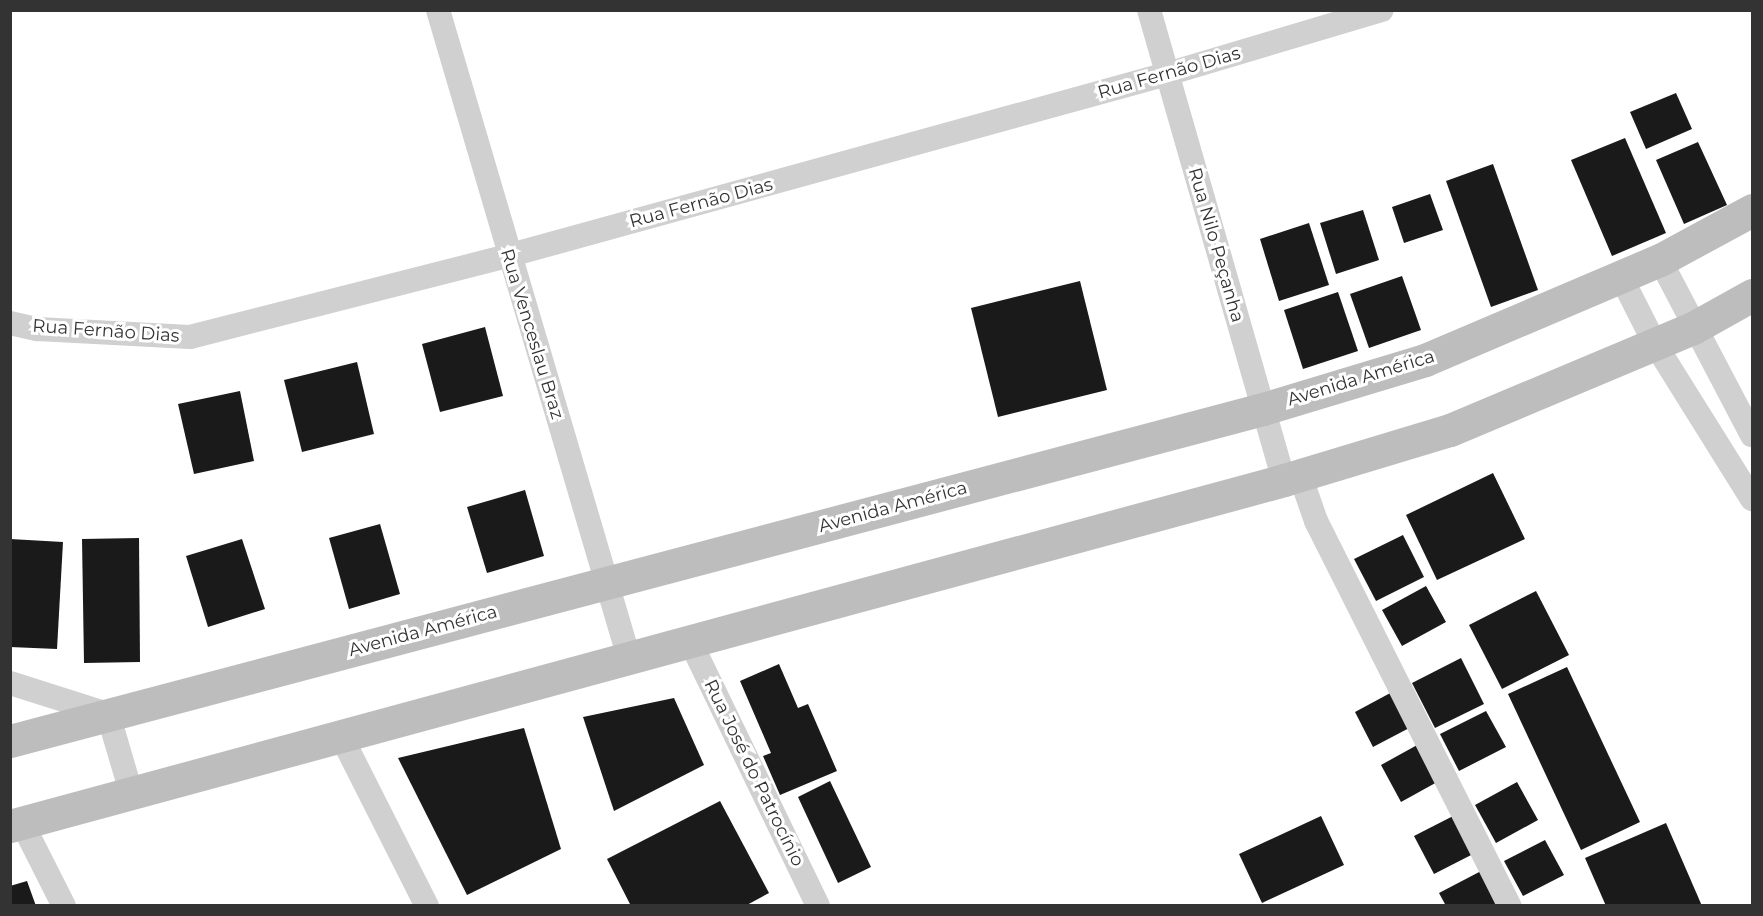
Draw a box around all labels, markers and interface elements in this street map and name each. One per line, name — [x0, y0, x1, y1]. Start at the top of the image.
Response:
street label: Rua Fernão Dias — [1095, 42, 1243, 104]
street label: Rua Nilo Peçanha — [1184, 165, 1248, 325]
street label: Rua Fernão Dias — [627, 173, 775, 233]
street label: Rua Venceslau Braz — [496, 246, 568, 422]
street label: Rua Fernão Dias — [32, 315, 180, 347]
street label: Avenida América — [1285, 345, 1437, 411]
street label: Avenida América — [816, 477, 970, 537]
street label: Avenida América — [346, 601, 500, 661]
street label: Rua José do Patrocínio — [699, 676, 809, 870]

